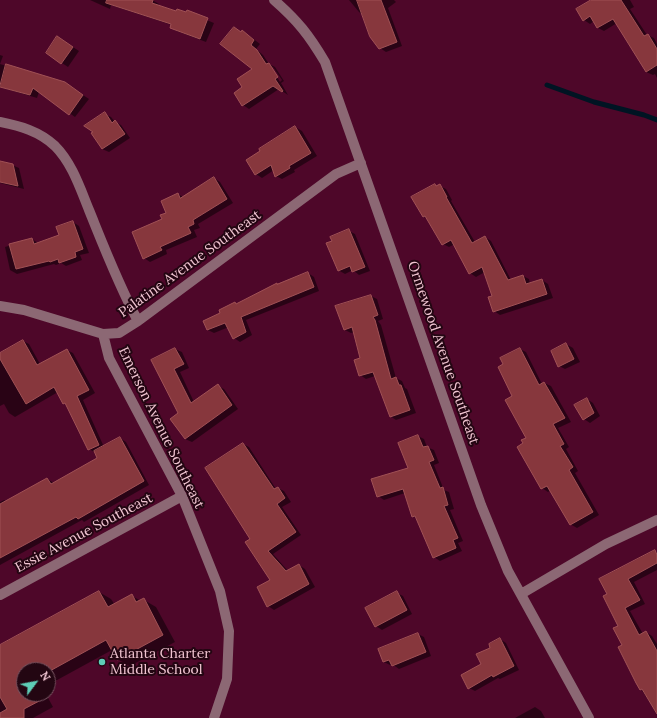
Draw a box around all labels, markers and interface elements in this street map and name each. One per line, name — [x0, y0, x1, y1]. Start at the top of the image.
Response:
street label: Palatine Avenue Southeast — [116, 207, 264, 321]
street label: Ormewood Avenue Southeast — [404, 259, 482, 447]
street label: Emerson Avenue Southeast — [114, 344, 208, 512]
street label: Essie Avenue Southeast — [12, 490, 156, 576]
place label: Atlanta Charter Middle School — [110, 646, 210, 678]
marker: Atlanta Charter Middle School — [97, 657, 107, 667]
north arrow — [16, 662, 56, 702]
text: N — [37, 669, 54, 683]

